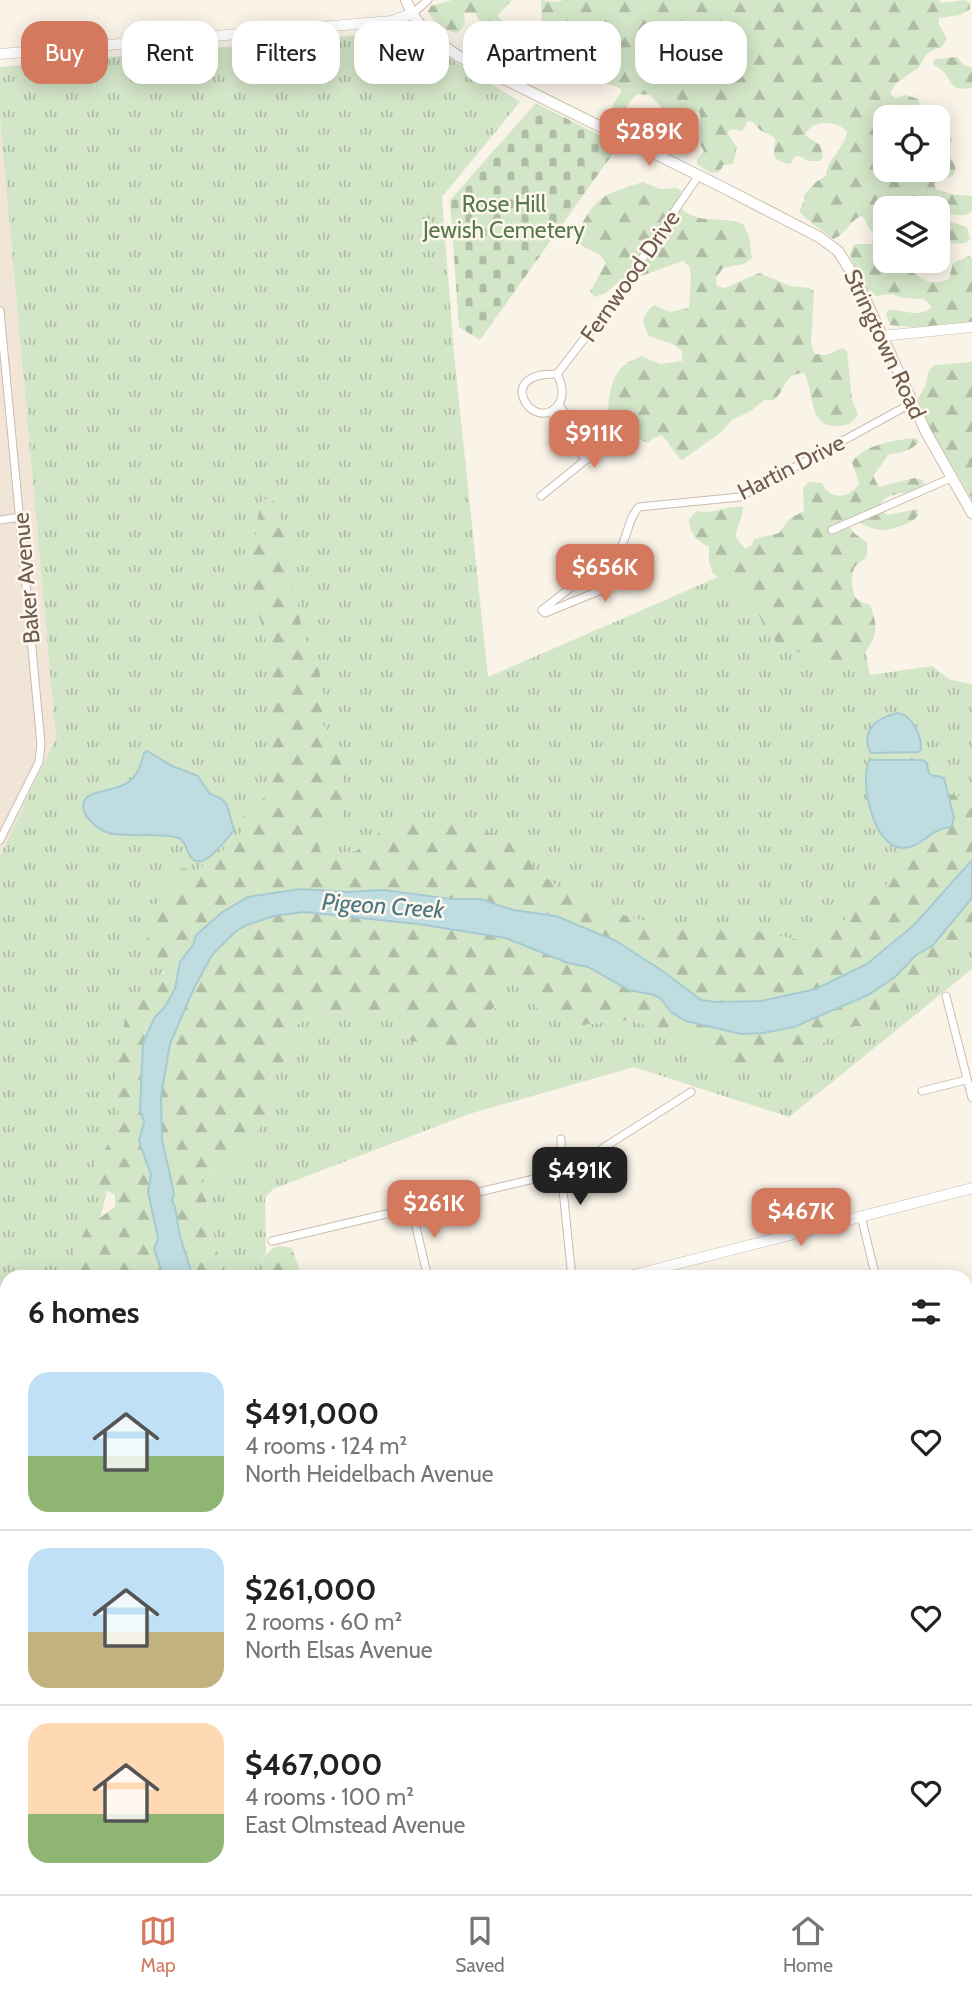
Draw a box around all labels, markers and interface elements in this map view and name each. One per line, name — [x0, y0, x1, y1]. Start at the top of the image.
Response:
chip: Buy — [21, 21, 108, 84]
chip: Rent — [122, 21, 218, 84]
chip: Filters — [232, 21, 340, 84]
chip: New — [354, 21, 449, 84]
chip: Apartment — [463, 21, 621, 84]
chip: House — [635, 21, 747, 84]
map controls — [873, 105, 950, 273]
button: locate — [873, 105, 950, 182]
pin: $289K — [600, 108, 698, 168]
text: $289K — [616, 117, 682, 145]
park label: Rose Hill Jewish Cemetery — [422, 190, 585, 244]
button: layers — [873, 196, 950, 273]
street label: Fernwood Drive — [574, 205, 686, 347]
street label: Stringtown Road — [838, 265, 932, 423]
pin: $911K — [545, 410, 643, 470]
text: $911K — [565, 419, 623, 447]
street label: Hartin Drive — [733, 428, 849, 506]
street label: Baker Avenue — [6, 511, 46, 645]
pin: $656K — [556, 544, 654, 604]
text: $656K — [572, 553, 638, 581]
water label: Pigeon Creek — [321, 887, 446, 924]
pin: $491K — [531, 1148, 629, 1207]
text: $491K — [548, 1156, 612, 1184]
pin: $261K — [385, 1180, 483, 1240]
pin: $467K — [752, 1188, 850, 1248]
text: $261K — [403, 1189, 465, 1217]
text: $467K — [768, 1197, 834, 1225]
icon: filters — [907, 1293, 945, 1331]
text: 6 homes — [28, 1294, 139, 1331]
text: $491,000 — [245, 1395, 379, 1432]
icon: home — [84, 1400, 168, 1484]
icon: heart — [907, 1423, 945, 1461]
text: 4 rooms · 124 m² — [245, 1432, 407, 1460]
text: North Heidelbach Avenue — [245, 1460, 494, 1488]
text: $261,000 — [245, 1571, 376, 1608]
icon: home — [84, 1576, 168, 1660]
icon: heart — [907, 1599, 945, 1637]
text: 2 rooms · 60 m² — [245, 1608, 402, 1636]
text: North Elsas Avenue — [245, 1636, 433, 1664]
text: $467,000 — [245, 1746, 382, 1783]
icon: home — [84, 1751, 168, 1835]
icon: heart — [907, 1774, 945, 1812]
text: 4 rooms · 100 m² — [245, 1783, 414, 1811]
text: East Olmstead Avenue — [245, 1811, 465, 1839]
tab: Map — [139, 1912, 177, 1977]
tab: Saved — [455, 1912, 505, 1977]
tab: Home — [783, 1912, 833, 1977]

